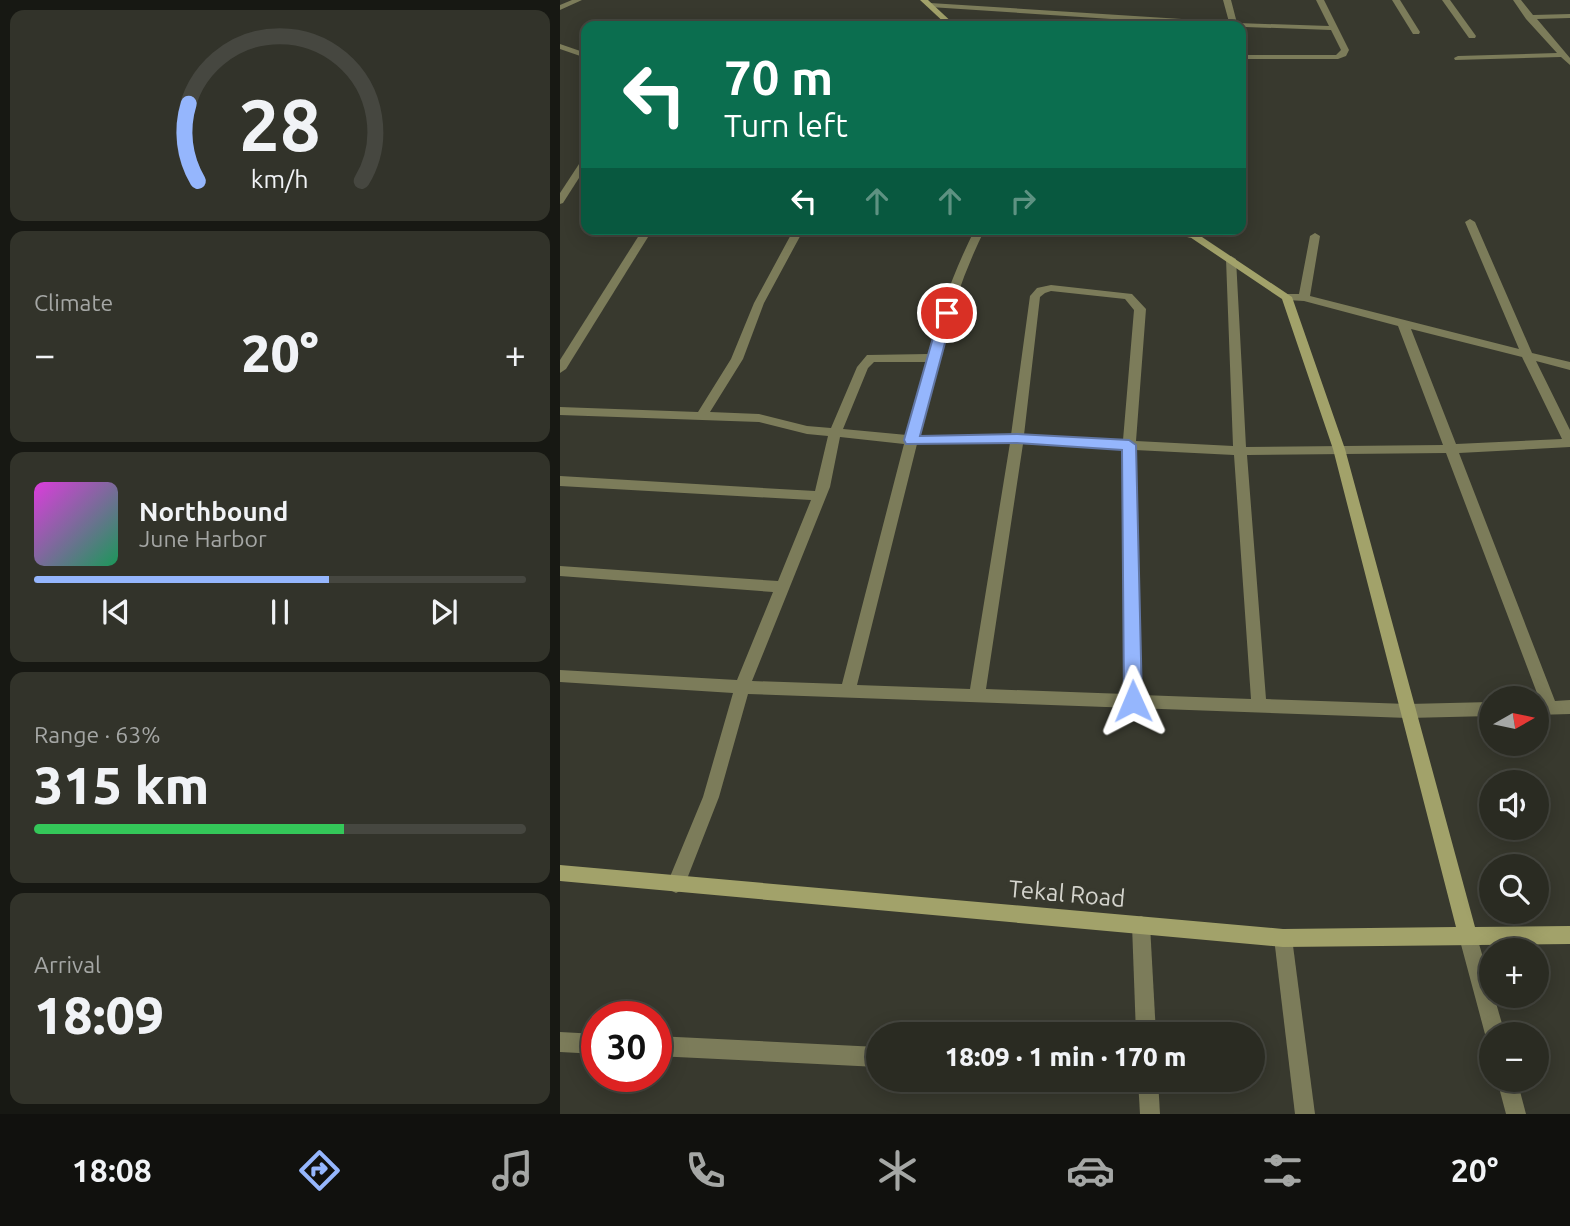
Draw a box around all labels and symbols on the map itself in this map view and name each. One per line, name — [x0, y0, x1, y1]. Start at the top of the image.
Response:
pin — [917, 283, 977, 343]
position arrow — [1096, 664, 1170, 738]
north arrow — [1479, 686, 1549, 756]
street label: Tekal Road — [1008, 875, 1126, 912]
speed limit sign: 30 — [581, 1001, 672, 1092]

